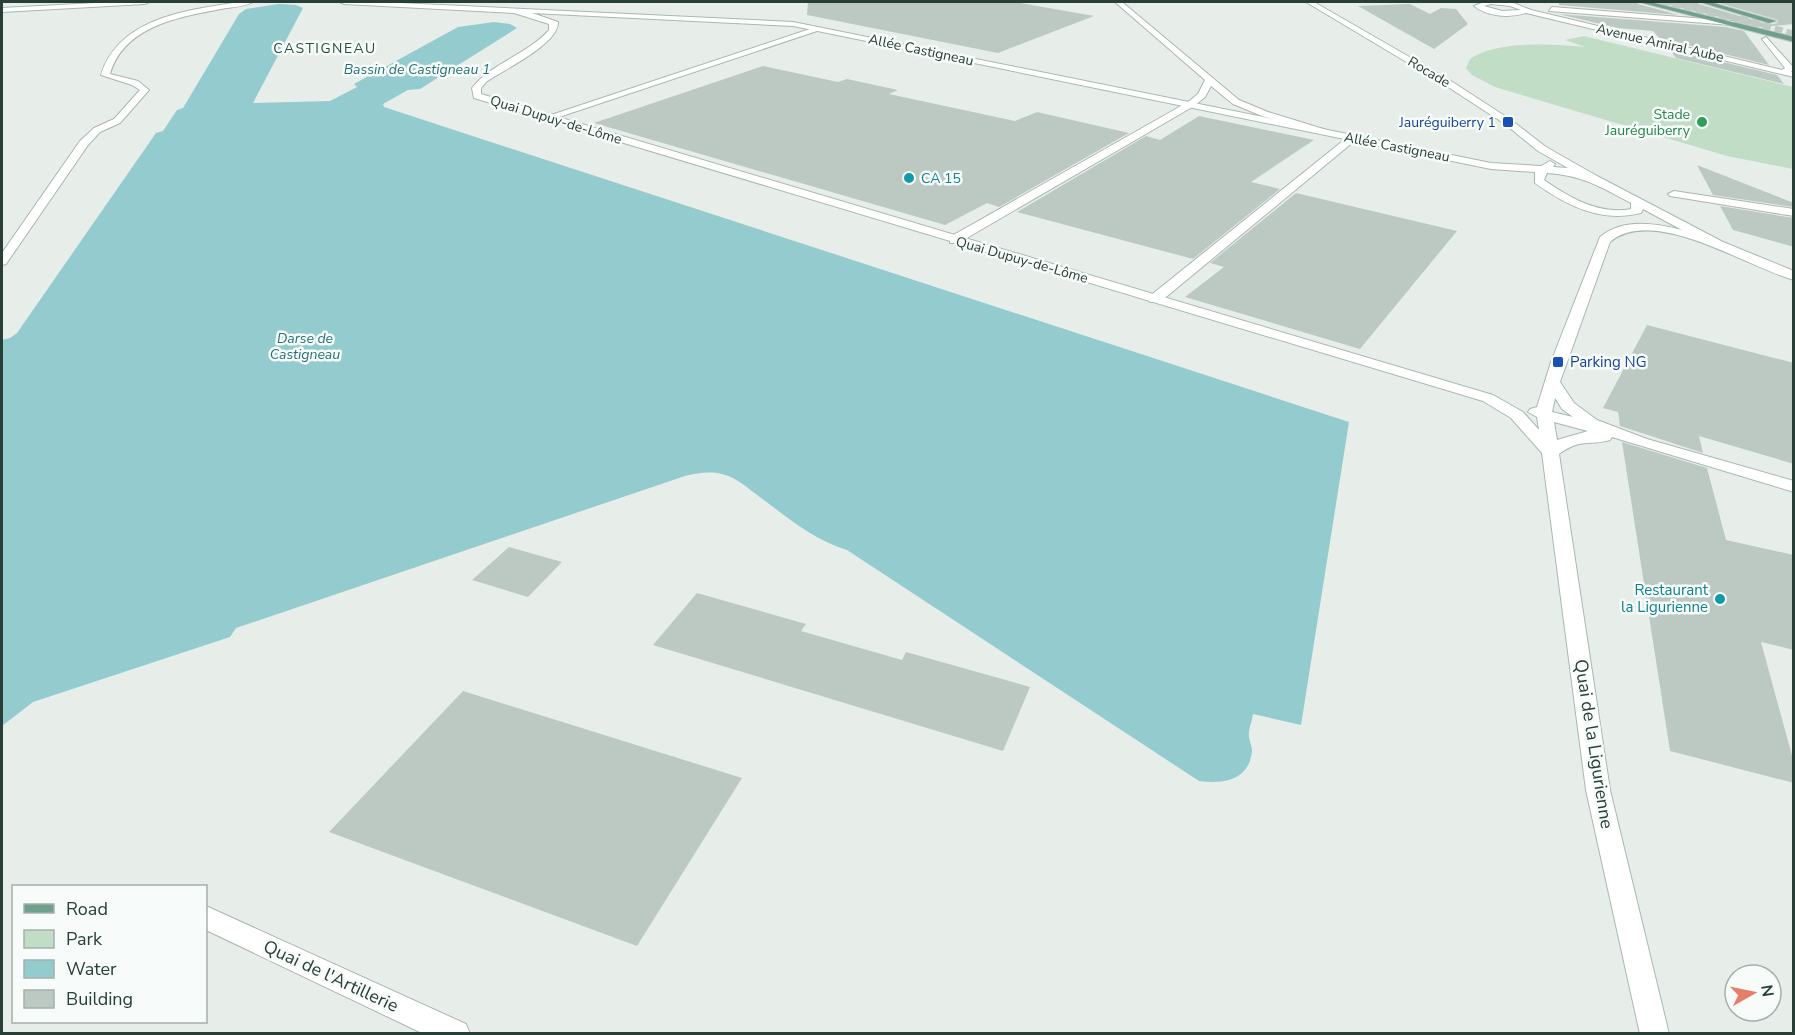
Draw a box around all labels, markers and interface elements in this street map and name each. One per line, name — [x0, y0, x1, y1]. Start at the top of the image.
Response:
street label: Avenue Amiral Aube — [1594, 19, 1726, 67]
street label: Allée Castigneau — [867, 30, 975, 70]
district label: CASTIGNEAU — [273, 39, 377, 58]
street label: Rocade — [1404, 52, 1454, 92]
water label: Bassin de Castigneau 1 — [344, 60, 490, 79]
street label: Quai Dupuy-de-Lôme — [488, 91, 624, 149]
place label: Stade Jauréguiberry — [1604, 105, 1691, 140]
place label: Jauréguiberry 1 — [1398, 113, 1496, 132]
marker: Jauréguiberry 1 — [1501, 115, 1515, 129]
marker: Stade Jauréguiberry — [1695, 115, 1709, 129]
street label: Allée Castigneau — [1343, 127, 1451, 167]
place label: CA 15 — [921, 169, 961, 188]
marker: CA 15 — [902, 171, 916, 185]
street label: Quai Dupuy-de-Lôme — [954, 232, 1090, 288]
water label: Darse de Castigneau — [270, 329, 340, 364]
place label: Parking NG — [1570, 352, 1647, 372]
marker: Parking NG — [1551, 355, 1565, 369]
place label: Restaurant la Ligurienne — [1621, 580, 1709, 617]
marker: Restaurant la Ligurienne — [1713, 592, 1727, 606]
street label: Quai de la Ligurienne — [1569, 658, 1619, 830]
legend — [12, 885, 207, 1023]
text: Road — [66, 897, 108, 921]
text: Park — [66, 927, 103, 951]
street label: Quai de l'Artillerie — [260, 934, 402, 1018]
text: Water — [66, 957, 117, 981]
north arrow — [1723, 963, 1783, 1023]
text: N — [1755, 983, 1779, 998]
text: Building — [66, 987, 133, 1011]

